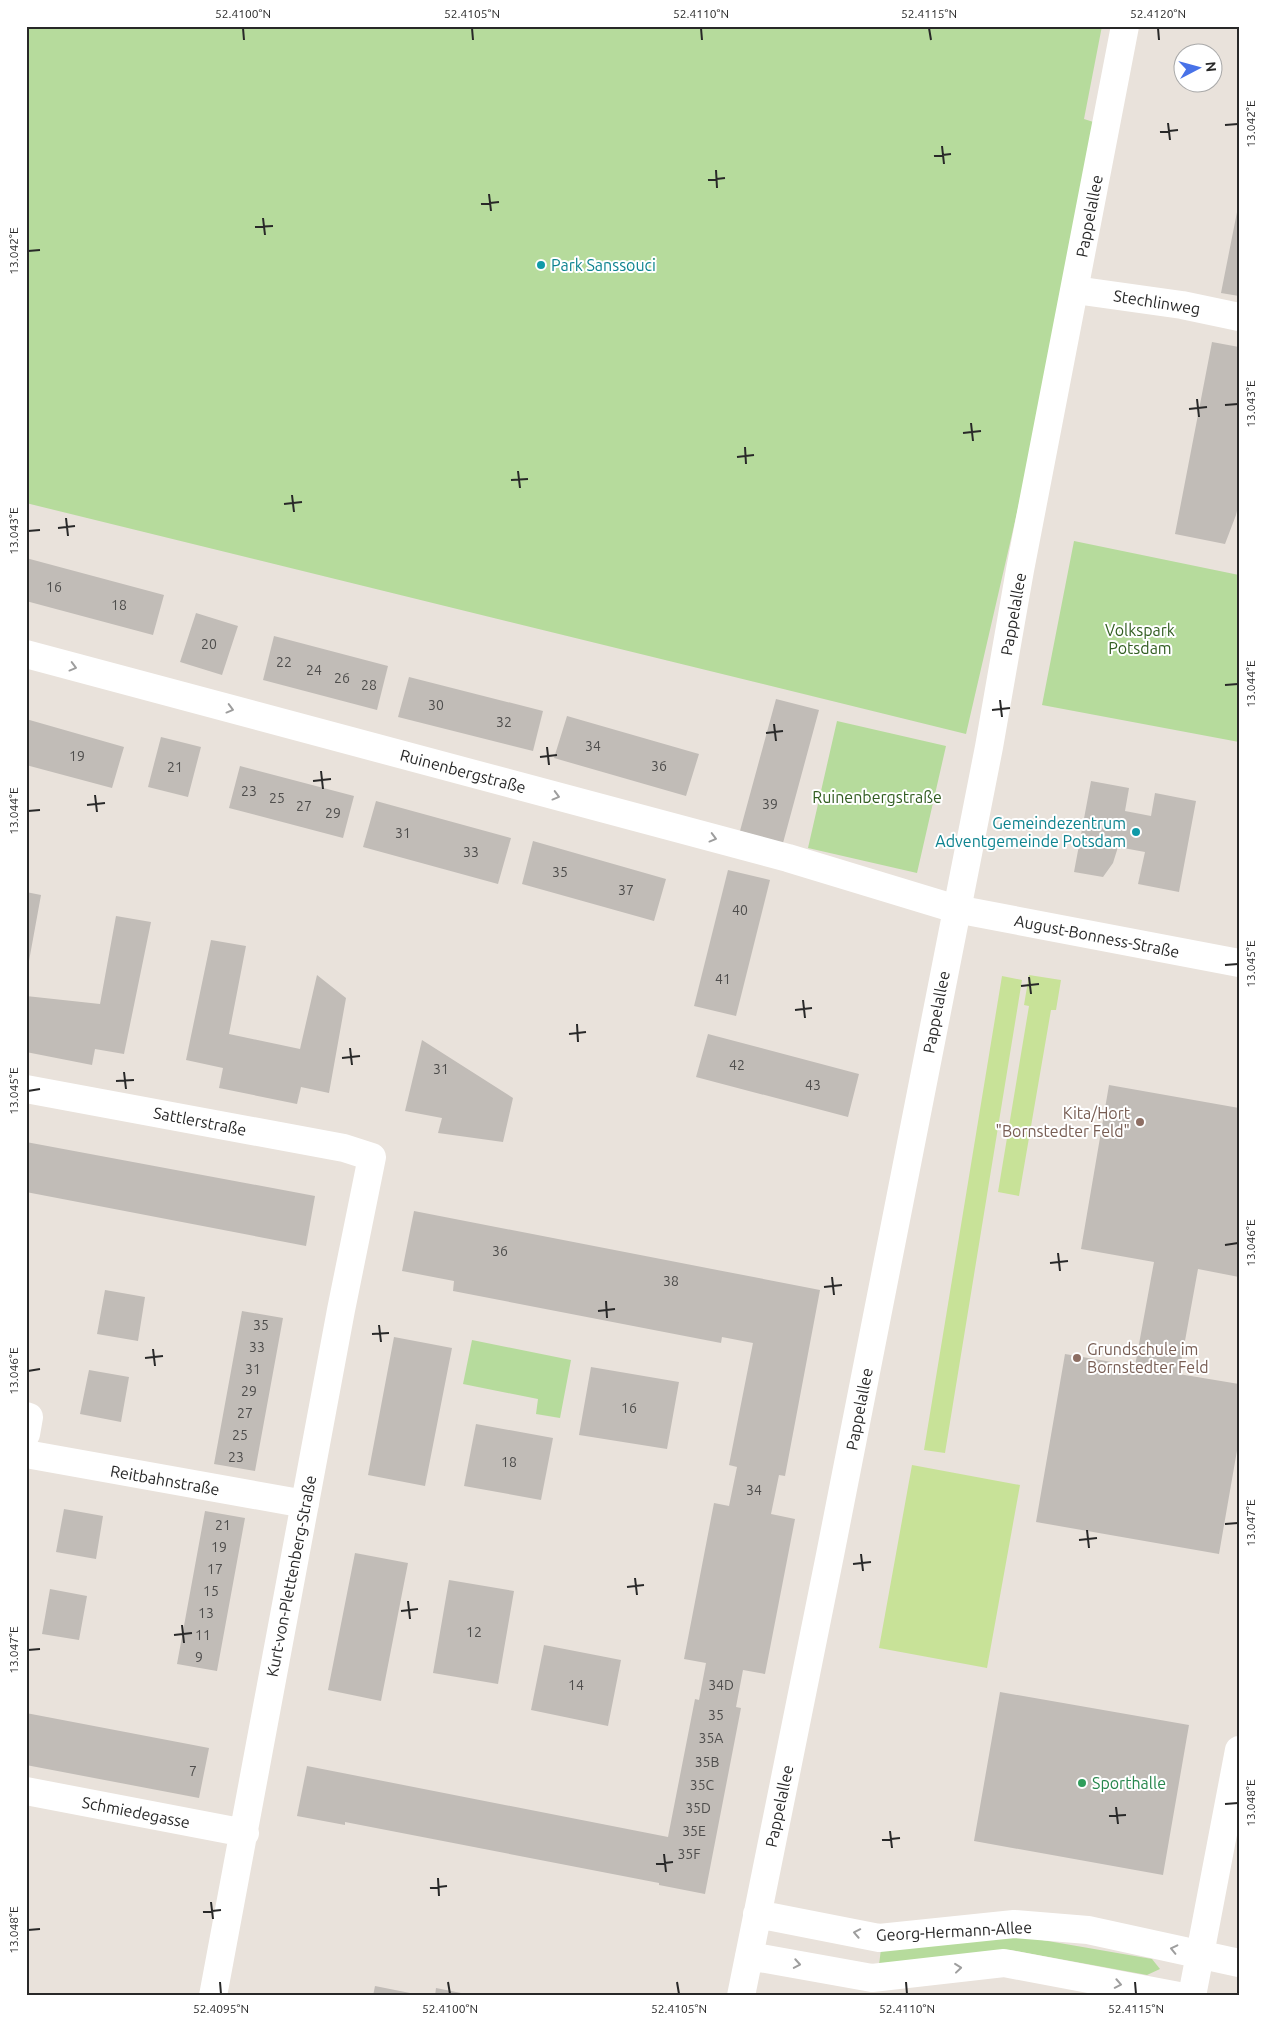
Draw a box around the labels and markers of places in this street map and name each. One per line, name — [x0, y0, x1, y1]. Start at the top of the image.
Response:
place label: Park Sanssouci — [551, 256, 656, 274]
marker: Park Sanssouci — [535, 259, 547, 271]
place label: Gemeindezentrum Adventgemeinde Potsdam — [935, 814, 1126, 850]
marker: Gemeindezentrum Adventgemeinde Potsdam — [1130, 826, 1142, 838]
place label: Kita/Hort "Bornstedter Feld" — [995, 1104, 1131, 1140]
marker: Kita/Hort "Bornstedter Feld" — [1134, 1116, 1146, 1128]
place label: Grundschule im Bornstedter Feld — [1087, 1340, 1209, 1376]
marker: Grundschule im Bornstedter Feld — [1071, 1352, 1083, 1364]
place label: Sporthalle — [1092, 1774, 1166, 1792]
marker: Sporthalle — [1076, 1777, 1088, 1789]

